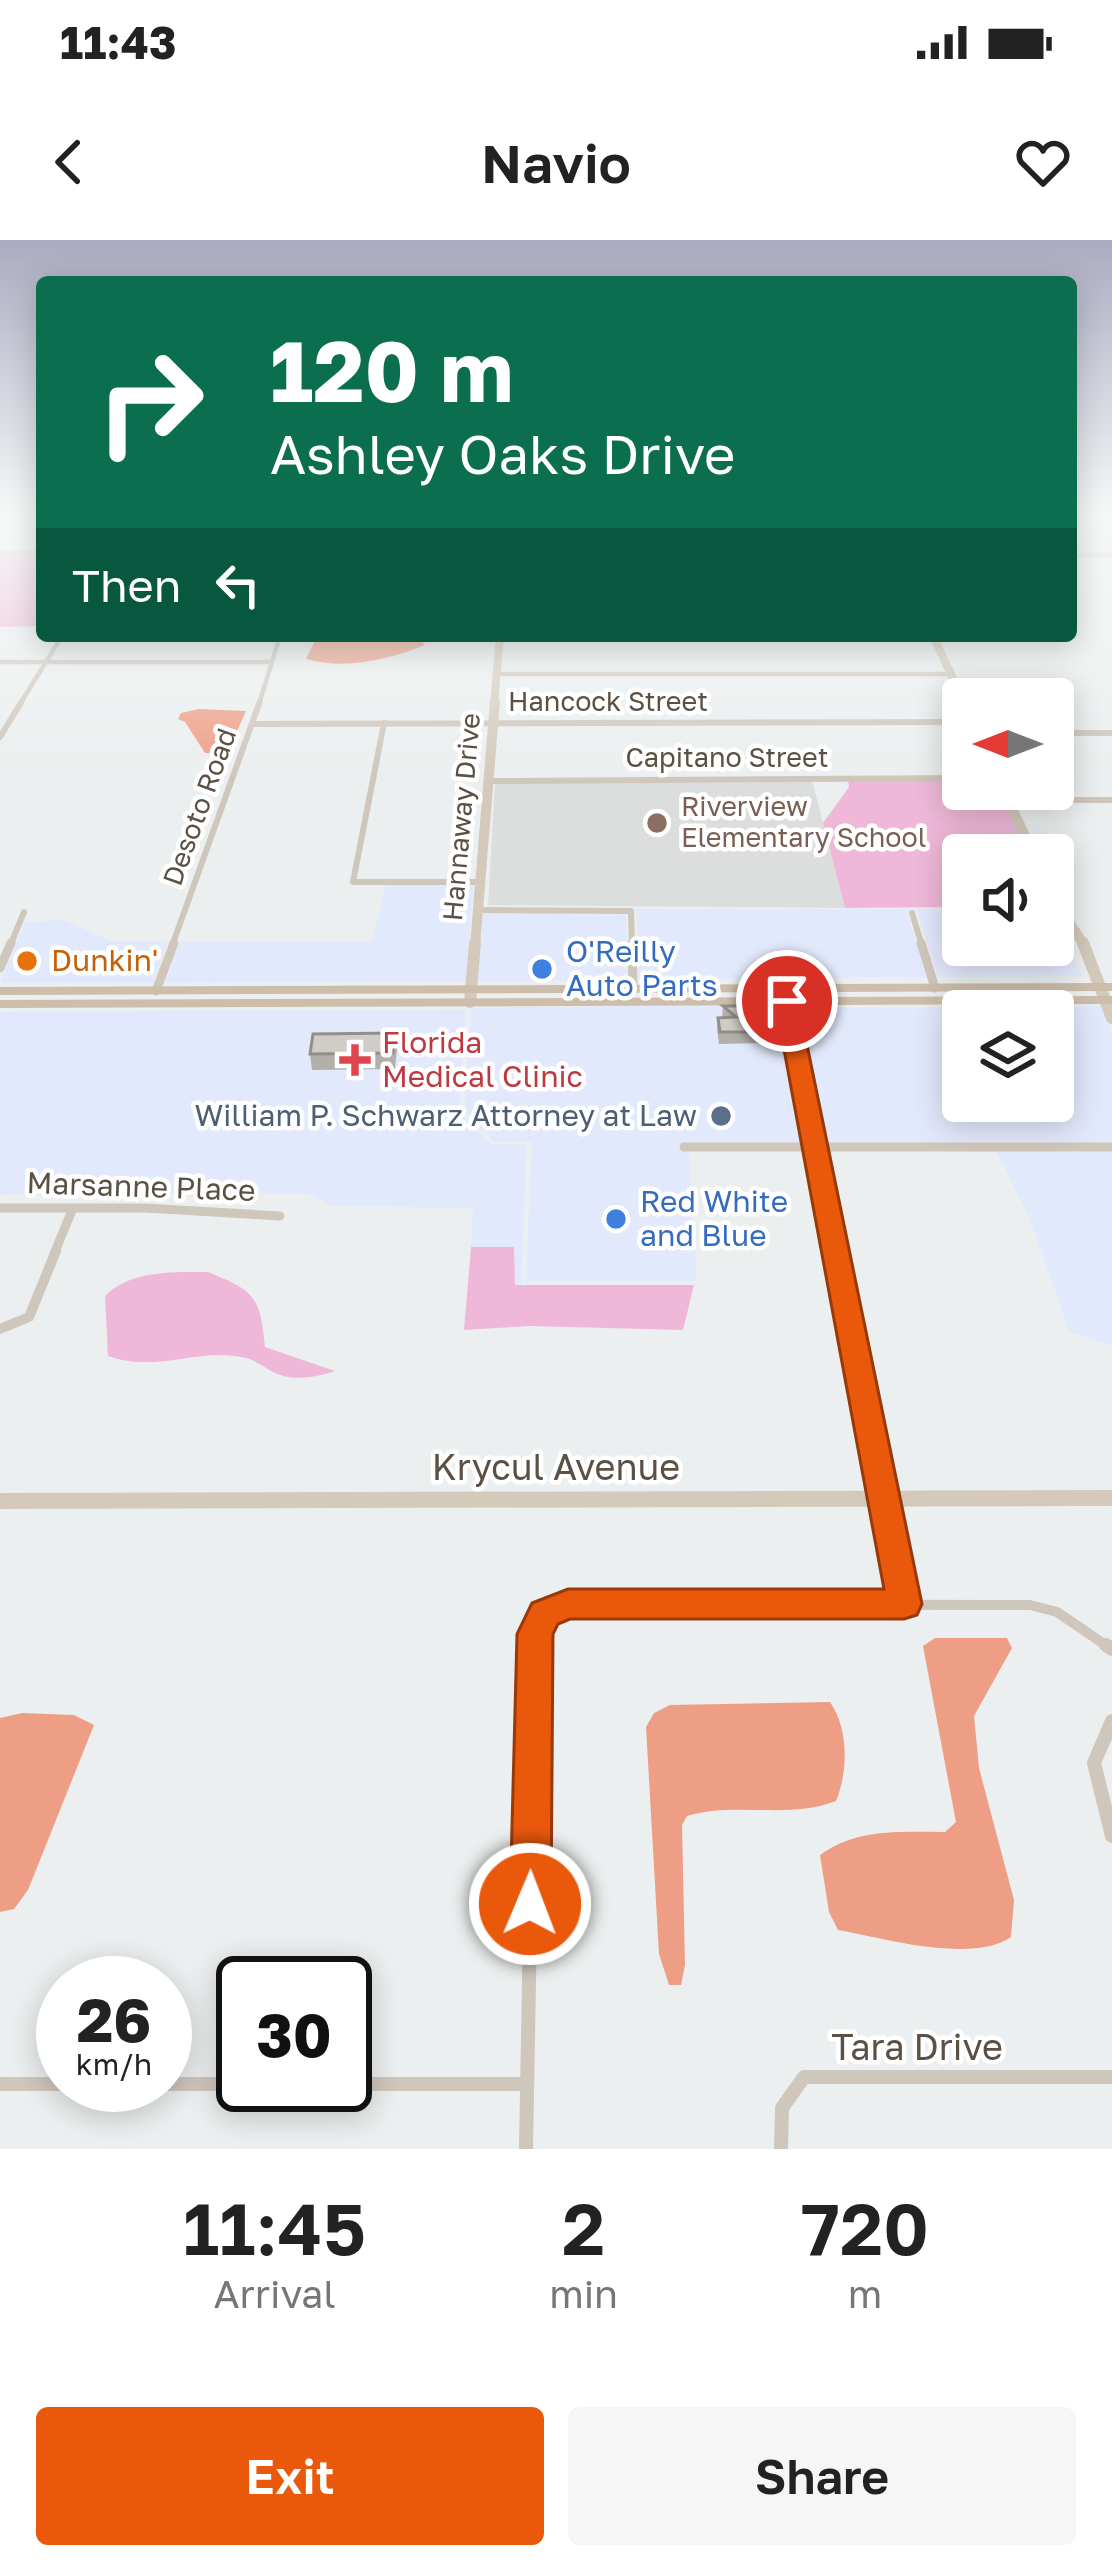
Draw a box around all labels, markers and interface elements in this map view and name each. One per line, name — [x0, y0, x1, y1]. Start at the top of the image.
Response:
text: 11:43 — [60, 15, 176, 69]
icon: back — [36, 129, 102, 195]
icon: heart — [1010, 129, 1076, 195]
text: Navio — [481, 130, 631, 195]
text: 120 m — [270, 320, 514, 420]
icon: right — [72, 324, 228, 480]
text: Ashley Oaks Drive — [270, 421, 735, 486]
icon: left — [205, 552, 271, 618]
text: Then — [72, 558, 181, 612]
north arrow — [942, 678, 1074, 810]
map controls — [942, 678, 1074, 1122]
street label: Hancock Street — [508, 685, 708, 717]
street label: Hannaway Drive — [436, 712, 486, 922]
street label: Desoto Road — [156, 724, 242, 890]
street label: Capitano Street — [626, 741, 829, 773]
place label: Riverview Elementary School — [681, 790, 926, 853]
marker: Riverview Elementary School — [644, 810, 670, 836]
button: sound — [942, 834, 1074, 966]
place label: O'Reilly Auto Parts — [566, 933, 718, 1003]
place label: Dunkin' — [51, 942, 158, 978]
marker: Dunkin' — [14, 948, 40, 974]
pin — [736, 950, 838, 1052]
marker: O'Reilly Auto Parts — [529, 956, 555, 982]
icon: arrive — [754, 968, 820, 1034]
button: layers — [942, 990, 1074, 1122]
place label: Florida Medical Clinic — [382, 1024, 583, 1094]
marker: Florida Medical Clinic — [339, 1044, 371, 1076]
place label: William P. Schwarz Attorney at Law — [194, 1097, 697, 1133]
marker: William P. Schwarz Attorney at Law — [708, 1103, 734, 1129]
street label: Marsanne Place — [26, 1164, 256, 1208]
place label: Red White and Blue — [640, 1183, 788, 1253]
marker: Red White and Blue — [603, 1206, 629, 1232]
street label: Krycul Avenue — [432, 1445, 680, 1488]
position arrow — [467, 1841, 593, 1967]
speed limit sign: 30 — [216, 1956, 372, 2112]
text: 26 — [77, 1983, 151, 2055]
street label: Tara Drive — [831, 2025, 1003, 2068]
text: km/h — [76, 2046, 152, 2082]
text: 11:45 — [183, 2184, 366, 2271]
text: 2 — [562, 2184, 605, 2271]
text: 720 — [801, 2184, 929, 2271]
text: Arrival — [213, 2270, 336, 2317]
text: min — [549, 2270, 618, 2317]
text: m — [848, 2270, 882, 2317]
button: Exit — [36, 2407, 544, 2545]
button: Share — [568, 2407, 1076, 2545]

